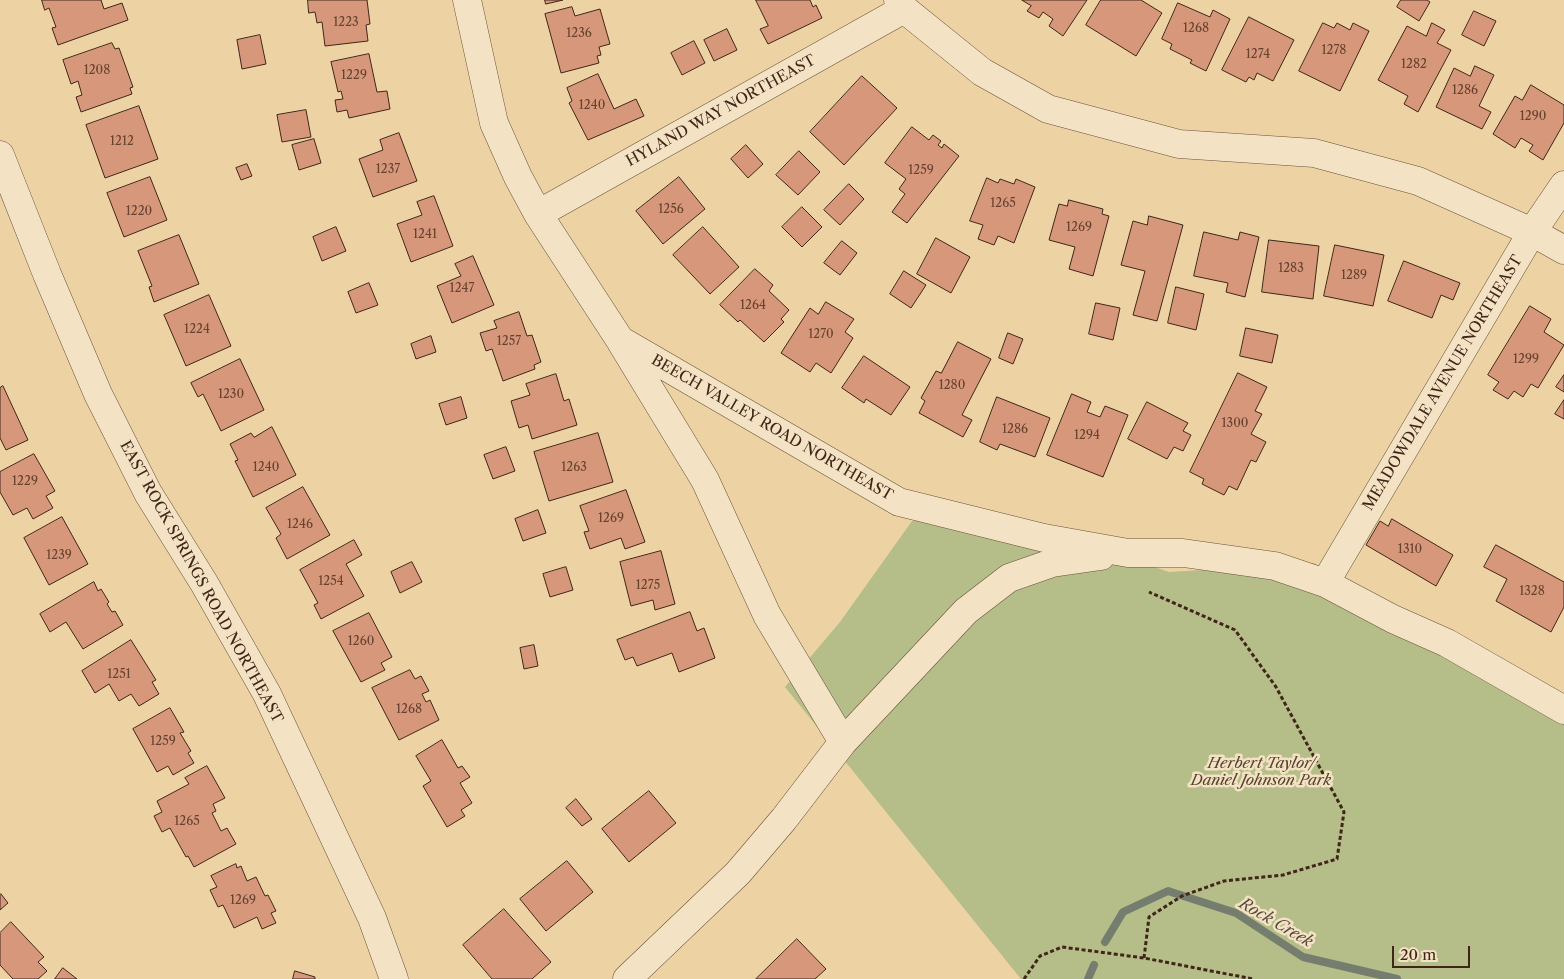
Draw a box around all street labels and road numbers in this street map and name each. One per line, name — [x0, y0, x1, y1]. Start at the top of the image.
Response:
street label: HYLAND WAY NORTHEAST — [623, 51, 819, 171]
street label: MEADOWDALE AVENUE NORTHEAST — [1359, 252, 1527, 514]
street label: BEECH VALLEY ROAD NORTHEAST — [648, 351, 896, 505]
street label: EAST ROCK SPRINGS ROAD NORTHEAST — [116, 438, 286, 726]

